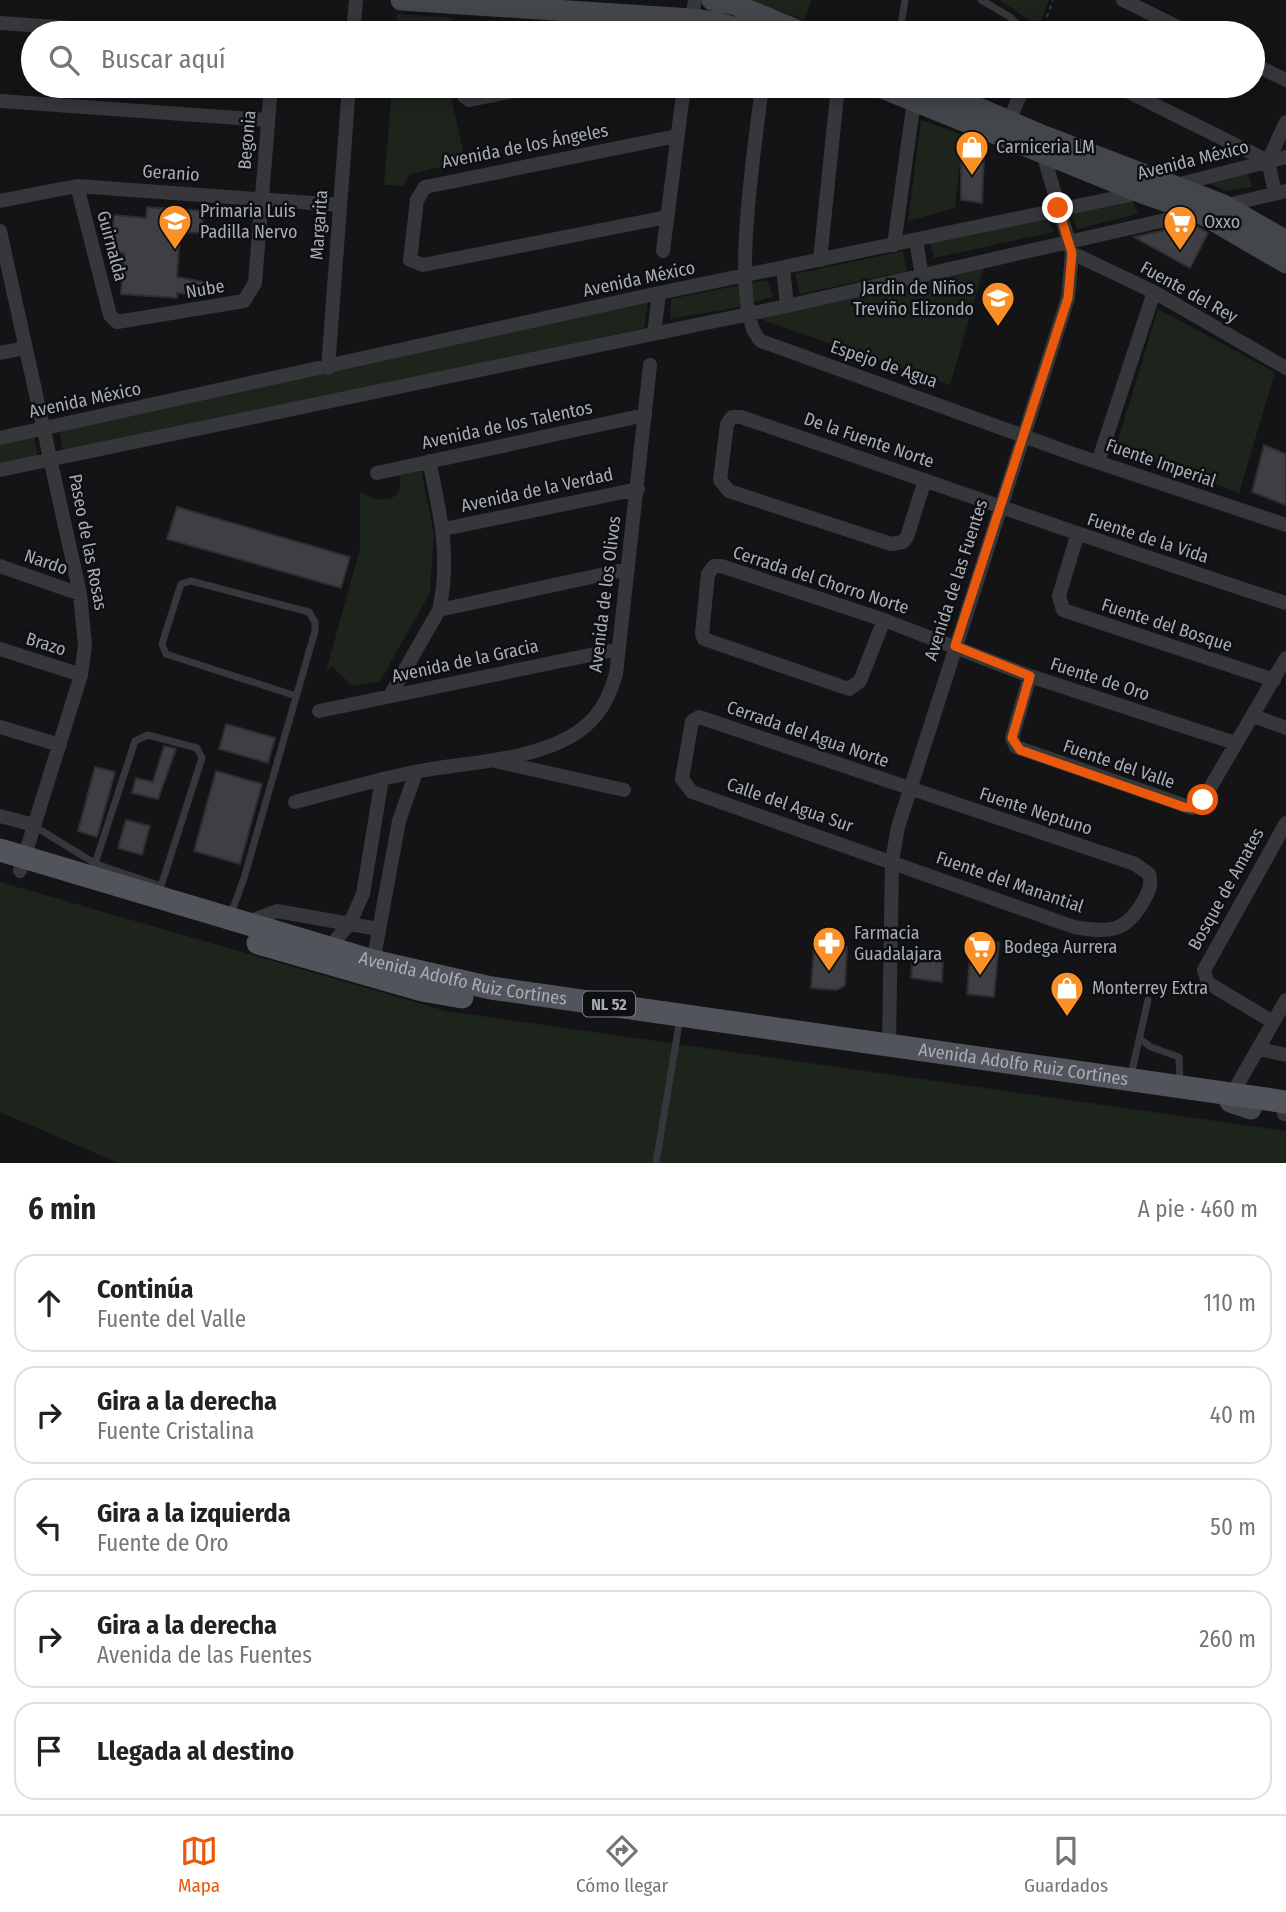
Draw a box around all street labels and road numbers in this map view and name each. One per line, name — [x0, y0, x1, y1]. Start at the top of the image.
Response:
street label: Begonia — [233, 109, 261, 170]
street label: Avenida de los Ángeles — [440, 118, 610, 173]
street label: Avenida México — [1135, 136, 1251, 184]
street label: Geranio — [142, 160, 200, 186]
street label: Margarita — [306, 189, 332, 261]
street label: Guirnalda — [92, 208, 132, 284]
street label: Avenida México — [581, 256, 697, 302]
street label: Fuente del Rey — [1137, 256, 1241, 328]
street label: Nube — [184, 275, 226, 303]
street label: Espejo de Agua — [828, 335, 940, 393]
street label: Avenida México — [27, 377, 143, 423]
street label: Avenida de los Talentos — [420, 396, 595, 454]
street label: De la Fuente Norte — [801, 407, 937, 473]
street label: Fuente Imperial — [1103, 434, 1219, 492]
street label: Avenida de la Verdad — [459, 463, 615, 517]
street label: Paseo de las Rosas — [64, 472, 112, 612]
street label: Avenida de las Fuentes — [920, 496, 993, 663]
street label: Fuente de la Vida — [1084, 508, 1212, 568]
street label: Avenida de los Olivos — [584, 514, 626, 674]
street label: Cerrada del Chorro Norte — [730, 541, 912, 619]
street label: Nardo — [21, 544, 71, 580]
street label: Fuente del Bosque — [1099, 593, 1235, 657]
street label: Brazo — [23, 628, 69, 660]
street label: Avenida de la Gracia — [390, 635, 541, 687]
street label: Fuente de Oro — [1048, 653, 1152, 705]
street label: Cerrada del Agua Norte — [724, 696, 892, 772]
street label: Fuente del Valle — [1060, 735, 1178, 793]
street label: Calle del Agua Sur — [724, 773, 857, 837]
street label: Fuente Neptuno — [977, 782, 1095, 840]
street label: Bosque de Amates — [1183, 824, 1269, 954]
street label: Fuente del Manantial — [933, 846, 1087, 918]
street label: Avenida Adolfo Ruiz Cortínes — [356, 946, 569, 1010]
road number: NL 52 — [583, 992, 635, 1016]
street label: Avenida Adolfo Ruiz Cortínes — [917, 1038, 1130, 1090]

